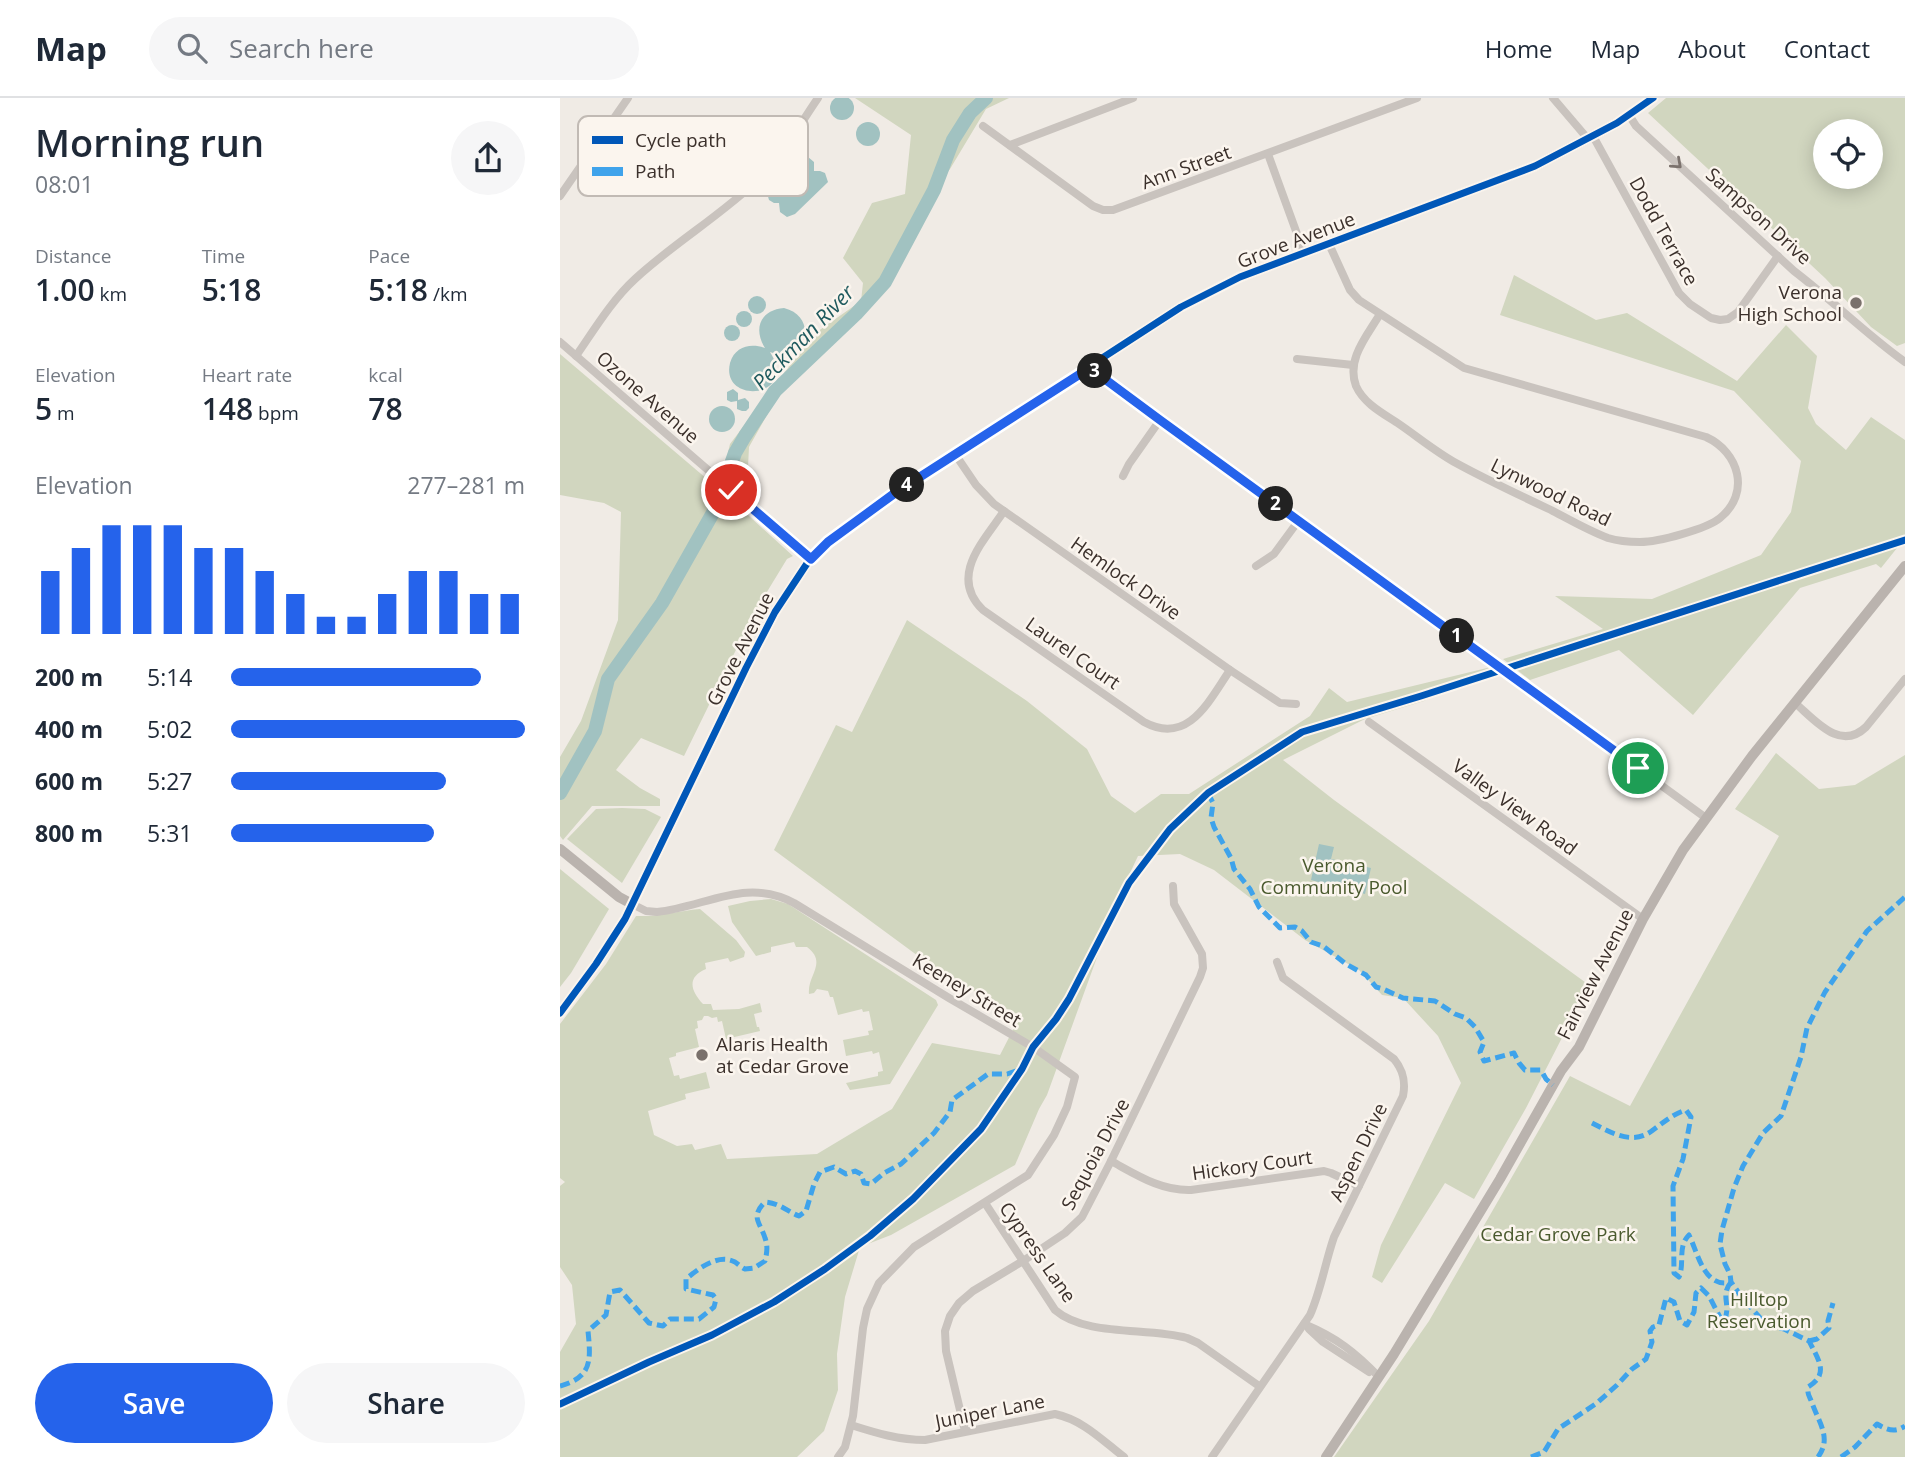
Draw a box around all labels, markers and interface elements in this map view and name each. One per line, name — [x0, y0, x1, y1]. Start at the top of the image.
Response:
search box — [149, 17, 639, 80]
text: Map — [35, 26, 107, 71]
icon: search — [173, 29, 211, 67]
text: Search here — [229, 30, 374, 66]
text: Home — [1485, 32, 1553, 65]
text: Map — [1591, 32, 1640, 65]
text: About — [1678, 32, 1746, 65]
text: Contact — [1784, 32, 1870, 65]
text: Morning run — [35, 116, 264, 168]
legend — [578, 116, 808, 196]
map controls — [1813, 119, 1883, 189]
button: locate — [1813, 119, 1883, 189]
button: share — [451, 121, 525, 195]
text: Cycle path — [635, 127, 727, 153]
street label: Ann Street — [1138, 139, 1235, 195]
one-way arrow — [1669, 155, 1682, 168]
text: Path — [635, 158, 675, 184]
street label: Sampson Drive — [1701, 162, 1817, 270]
text: 08:01 — [35, 168, 94, 200]
street label: Dodd Terrace — [1623, 172, 1705, 290]
street label: Grove Avenue — [1233, 206, 1359, 274]
text: Distance — [35, 243, 111, 269]
text: Time — [202, 243, 245, 269]
text: Pace — [368, 243, 410, 269]
text: 1.00 — [35, 269, 95, 310]
text: 5:18 — [202, 269, 261, 310]
text: 5:18 — [368, 269, 428, 310]
water label: Peckman River — [746, 278, 861, 395]
place label: Verona High School — [1737, 279, 1842, 327]
text: km — [95, 281, 127, 307]
text: /km — [428, 281, 468, 307]
marker: Verona High School — [1848, 295, 1864, 311]
street label: Ozone Avenue — [591, 345, 705, 449]
pin: 3 — [1078, 354, 1112, 388]
text: 3 — [1089, 357, 1100, 383]
text: Elevation — [35, 362, 116, 388]
text: Heart rate — [202, 362, 292, 388]
text: kcal — [368, 362, 403, 388]
text: 5 — [35, 388, 52, 429]
text: 148 — [202, 388, 253, 429]
text: 78 — [368, 388, 403, 429]
text: m — [52, 400, 75, 426]
text: bpm — [253, 400, 299, 426]
street label: Lynwood Road — [1487, 452, 1615, 532]
pin — [701, 460, 761, 520]
pin: 4 — [890, 468, 924, 502]
text: Elevation — [35, 469, 133, 501]
text: 277–281 m — [407, 469, 525, 501]
icon: check — [712, 471, 750, 509]
text: 4 — [901, 471, 912, 497]
pin: 2 — [1258, 486, 1294, 522]
text: 2 — [1270, 490, 1281, 516]
street label: Hemlock Drive — [1066, 530, 1186, 626]
street label: Grove Avenue — [700, 588, 780, 710]
street label: Laurel Court — [1021, 611, 1126, 695]
pin: 1 — [1440, 618, 1474, 654]
text: 1 — [1451, 622, 1462, 648]
text: 200 m — [35, 661, 103, 693]
text: 5:14 — [147, 661, 193, 693]
text: 400 m — [35, 713, 103, 745]
text: 5:02 — [147, 713, 193, 745]
pin — [1608, 738, 1668, 798]
icon: arrive — [1619, 749, 1657, 787]
street label: Valley View Road — [1447, 753, 1583, 861]
text: 600 m — [35, 765, 103, 797]
text: 5:27 — [147, 765, 193, 797]
text: 800 m — [35, 817, 103, 849]
text: 5:31 — [147, 817, 193, 849]
park label: Verona Community Pool — [1261, 852, 1408, 900]
street label: Fairview Avenue — [1551, 904, 1639, 1044]
street label: Keeney Street — [908, 947, 1027, 1033]
place label: Alaris Health at Cedar Grove — [716, 1031, 849, 1079]
marker: Alaris Health at Cedar Grove — [694, 1047, 710, 1063]
street label: Sequoia Drive — [1055, 1094, 1135, 1214]
street label: Aspen Drive — [1323, 1098, 1393, 1206]
street label: Hickory Court — [1190, 1144, 1314, 1186]
street label: Cypress Lane — [994, 1196, 1082, 1308]
park label: Cedar Grove Park — [1480, 1221, 1636, 1247]
park label: Hilltop Reservation — [1707, 1286, 1811, 1334]
button: Save — [35, 1363, 273, 1443]
button: Share — [287, 1363, 525, 1443]
street label: Juniper Lane — [931, 1388, 1047, 1435]

